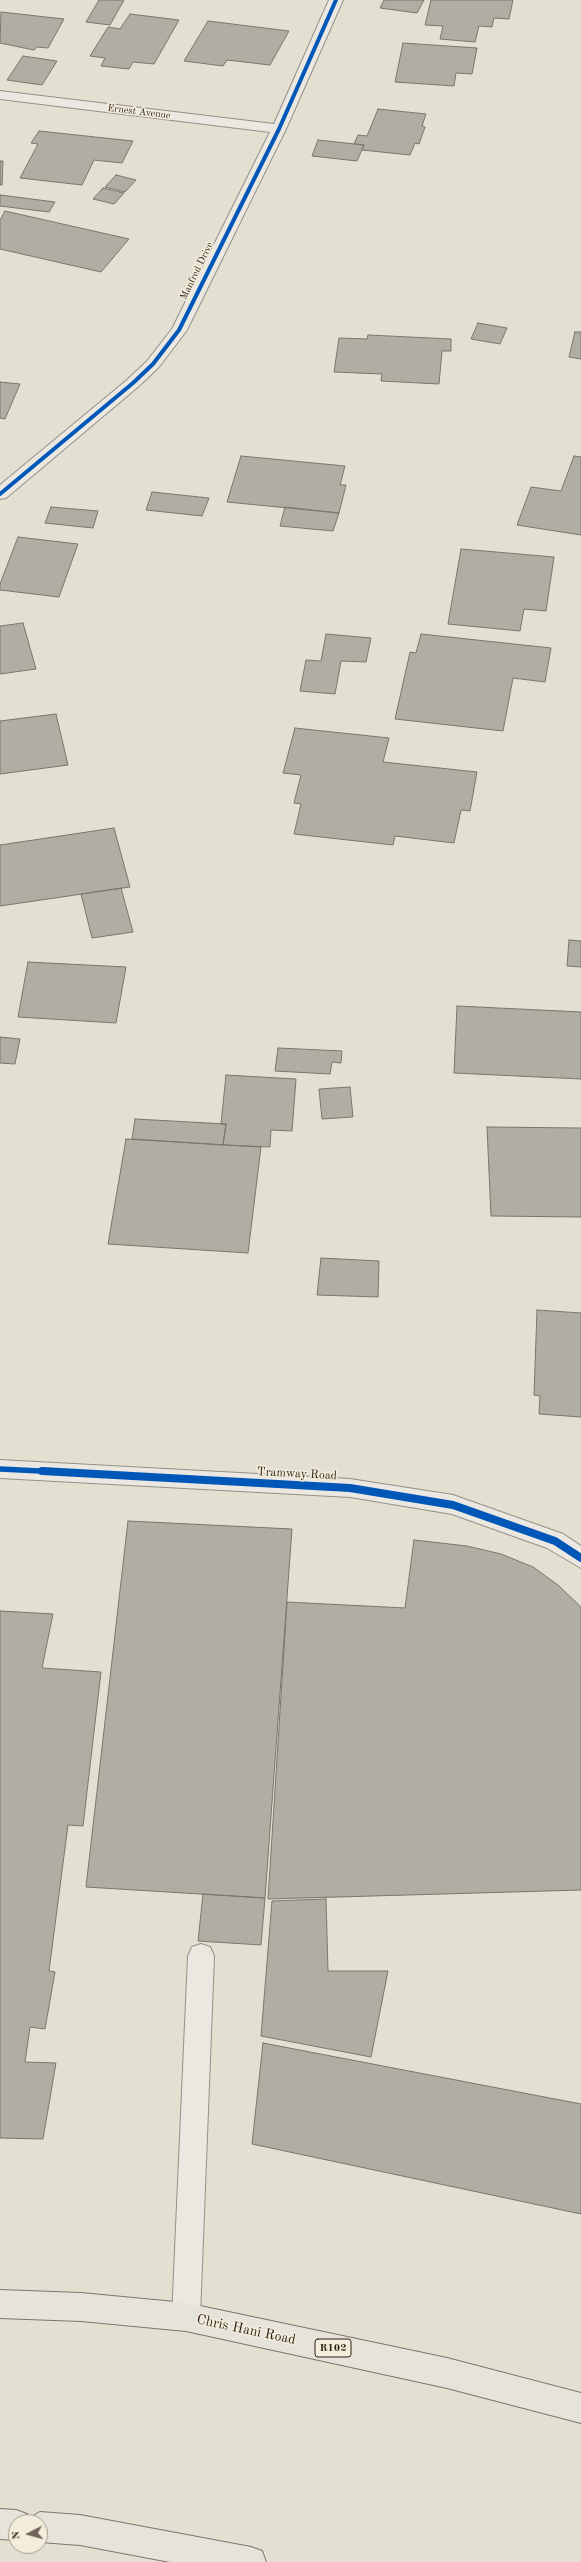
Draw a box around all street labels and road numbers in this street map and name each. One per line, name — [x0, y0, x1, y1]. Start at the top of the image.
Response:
street label: Ernest Avenue — [107, 102, 171, 122]
street label: Manfred Drive — [178, 240, 216, 302]
street label: Tramway Road — [257, 1465, 337, 1483]
street label: Chris Hani Road — [195, 2311, 297, 2349]
road number: R102 — [315, 2339, 351, 2357]

